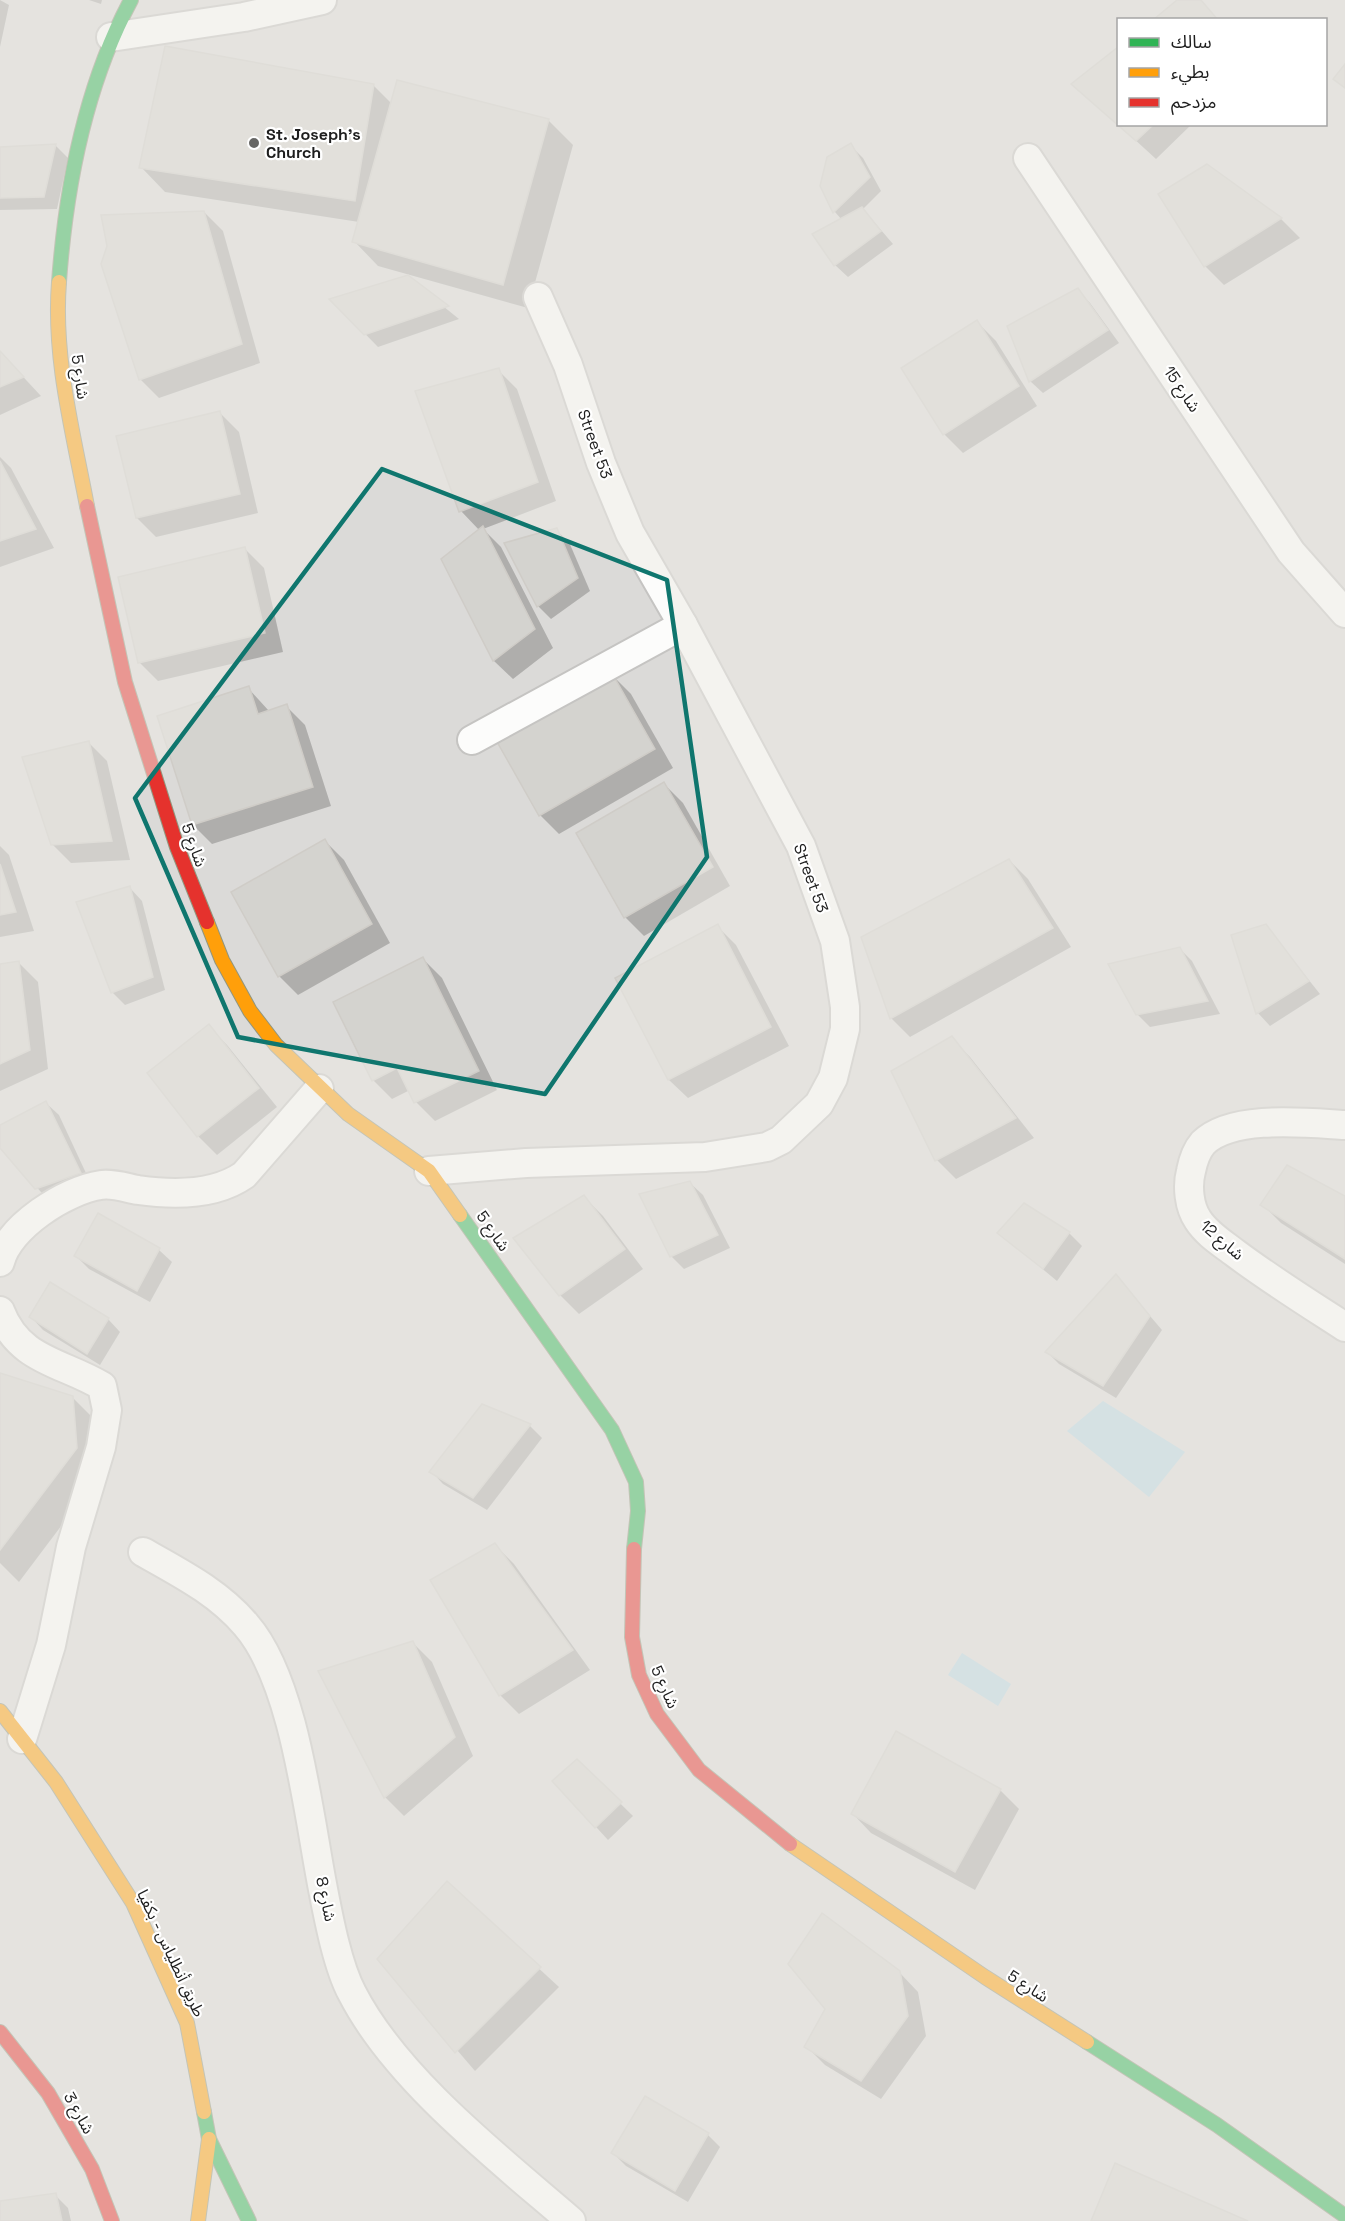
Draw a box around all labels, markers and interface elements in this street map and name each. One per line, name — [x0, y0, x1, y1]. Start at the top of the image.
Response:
legend — [1117, 18, 1327, 126]
text: سالك — [1171, 30, 1212, 53]
text: بطيء — [1171, 60, 1209, 85]
text: مزدحم — [1171, 90, 1216, 115]
place label: St. Joseph's Church — [266, 124, 361, 163]
marker: St. Joseph's Church — [247, 136, 261, 150]
street label: شارع 5 — [64, 353, 94, 401]
street label: شارع 15 — [1157, 362, 1205, 417]
street label: Street 53 — [573, 406, 617, 482]
street label: شارع 5 — [175, 820, 212, 870]
street label: Street 53 — [789, 840, 833, 916]
street label: شارع 5 — [470, 1207, 514, 1257]
street label: شارع 12 — [1194, 1215, 1248, 1266]
street label: شارع 5 — [644, 1662, 684, 1713]
street label: شارع 8 — [309, 1875, 341, 1924]
street label: طريق أنطلياس - بكفيا — [132, 1886, 210, 2020]
street label: شارع 5 — [1002, 1965, 1053, 2009]
street label: شارع 3 — [57, 2088, 99, 2139]

